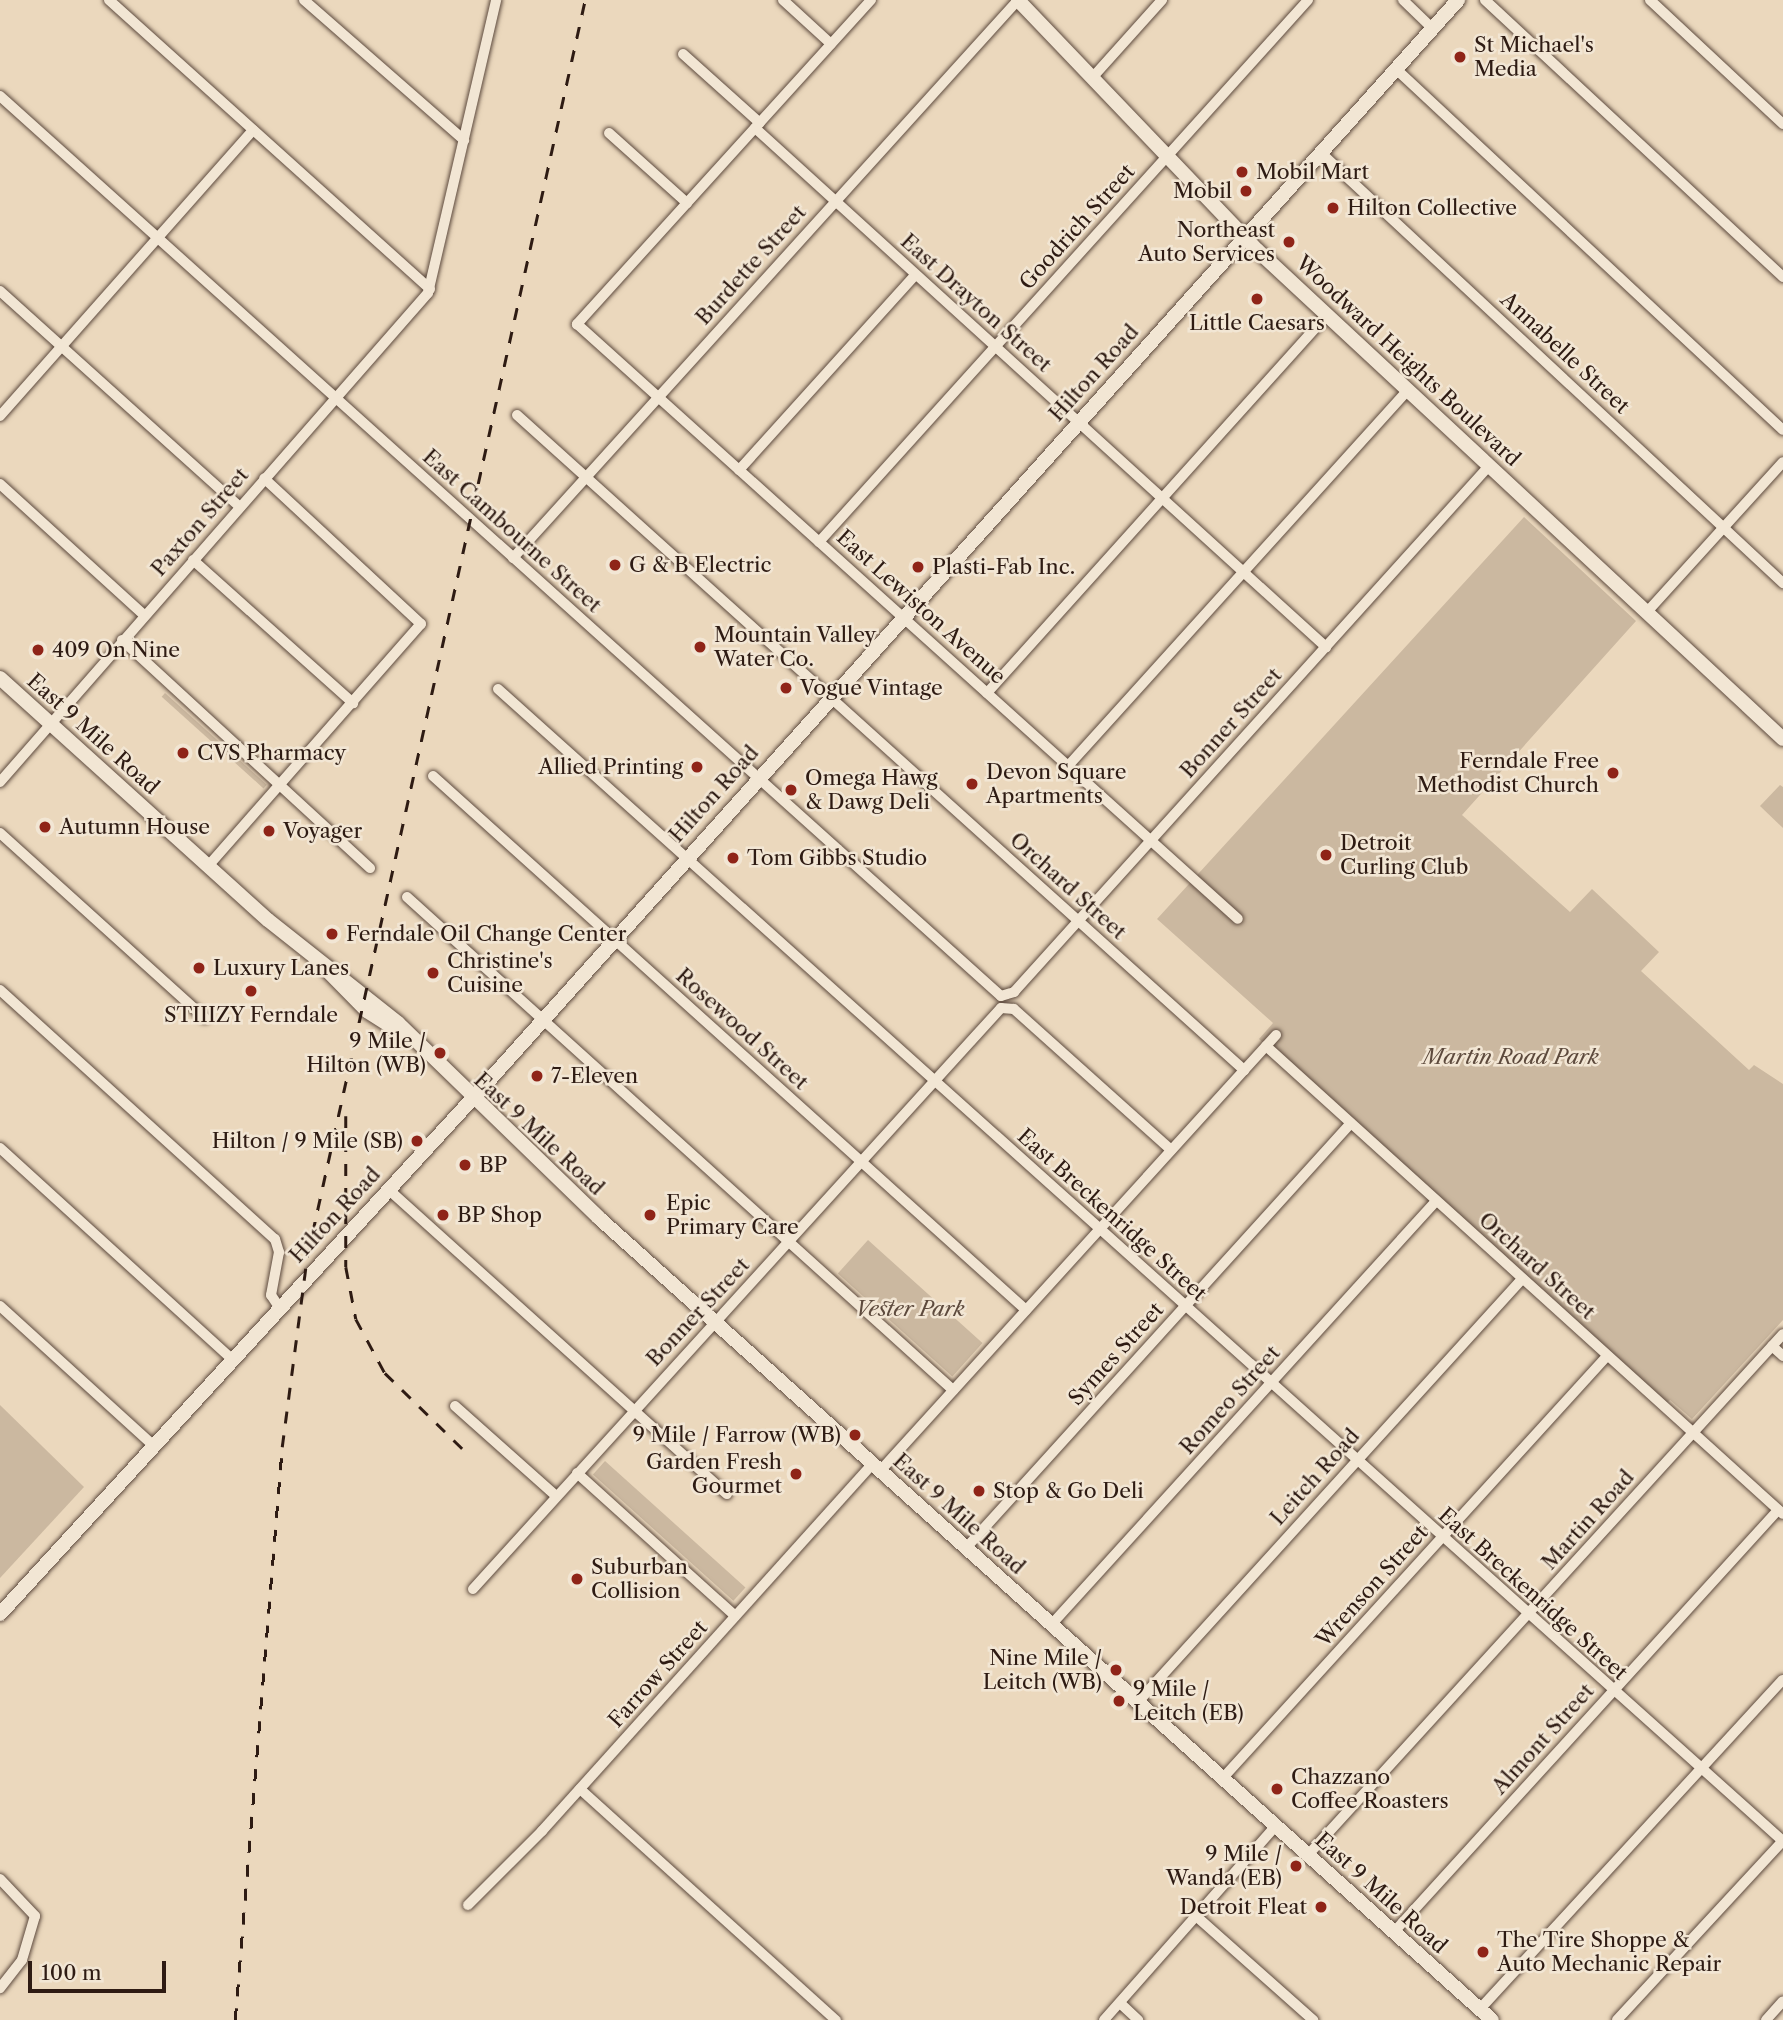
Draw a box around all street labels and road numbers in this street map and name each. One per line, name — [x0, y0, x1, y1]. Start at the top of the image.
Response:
street label: Goodrich Street — [1014, 159, 1140, 295]
street label: Burdette Street — [691, 200, 811, 330]
street label: East Drayton Street — [895, 229, 1057, 377]
street label: Woodward Heights Boulevard — [1291, 250, 1525, 472]
street label: Annabelle Street — [1495, 287, 1635, 419]
street label: Hilton Road — [1044, 319, 1144, 427]
street label: East Cambourne Street — [417, 444, 607, 618]
street label: Paxton Street — [146, 463, 254, 581]
street label: East Lewiston Avenue — [831, 524, 1011, 690]
street label: Bonner Street — [1175, 663, 1287, 783]
street label: East 9 Mile Road — [22, 668, 164, 800]
street label: Hilton Road — [664, 740, 764, 848]
street label: Orchard Street — [1005, 827, 1131, 945]
street label: Rosewood Street — [671, 963, 813, 1095]
street label: East 9 Mile Road — [469, 1067, 609, 1201]
street label: East Breckenridge Street — [1012, 1123, 1212, 1307]
street label: Hilton Road — [284, 1162, 386, 1268]
street label: Orchard Street — [1474, 1207, 1600, 1325]
street label: Bonner Street — [641, 1252, 755, 1372]
street label: Symes Street — [1063, 1297, 1169, 1411]
street label: Romeo Street — [1175, 1341, 1285, 1459]
street label: Leitch Road — [1265, 1424, 1365, 1530]
street label: East 9 Mile Road — [888, 1448, 1030, 1580]
street label: Martin Road — [1537, 1465, 1639, 1575]
street label: East Breckenridge Street — [1433, 1502, 1633, 1686]
street label: Wrenson Street — [1311, 1520, 1433, 1652]
street label: Farrow Street — [603, 1615, 713, 1733]
street label: Almont Street — [1487, 1679, 1599, 1799]
street label: East 9 Mile Road — [1310, 1827, 1452, 1959]

